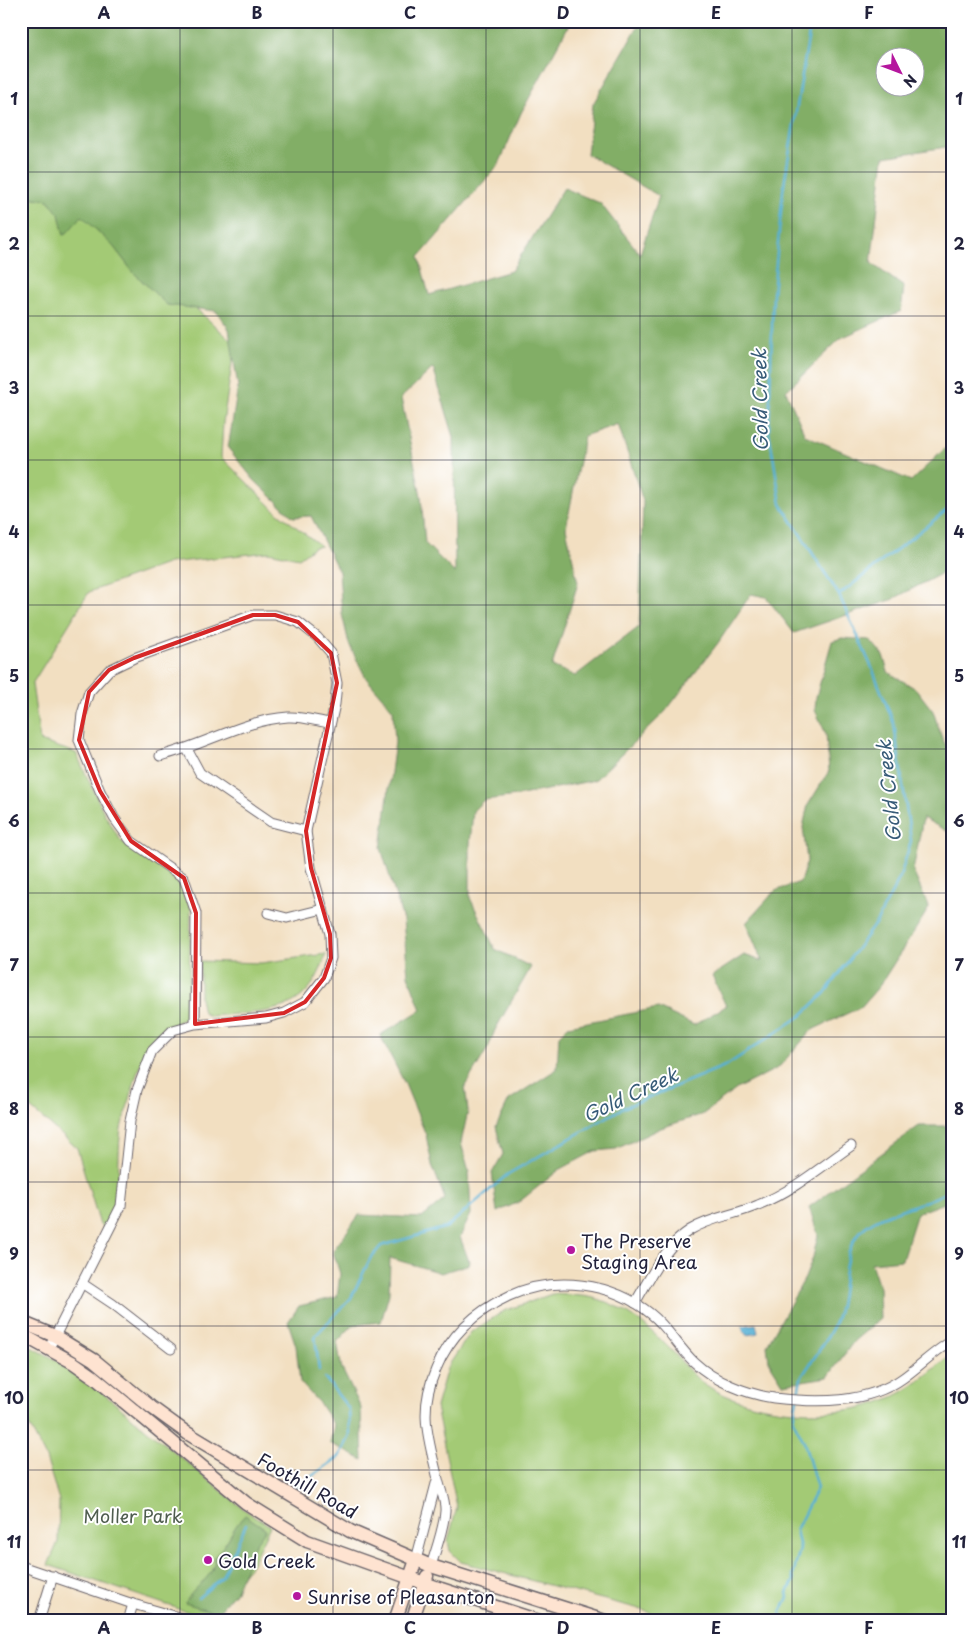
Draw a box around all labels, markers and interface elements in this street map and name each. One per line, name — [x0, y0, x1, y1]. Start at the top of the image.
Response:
text: A — [98, 0, 111, 24]
text: B — [252, 0, 263, 24]
text: C — [404, 0, 416, 24]
text: D — [557, 0, 569, 24]
text: E — [711, 0, 721, 24]
text: F — [864, 0, 874, 24]
north arrow — [876, 48, 926, 98]
text: N — [899, 70, 922, 92]
text: 1 — [10, 86, 18, 110]
text: 1 — [955, 86, 963, 110]
text: 2 — [8, 231, 20, 255]
text: 2 — [953, 231, 965, 255]
water label: Gold Creek — [744, 347, 774, 452]
text: 3 — [9, 375, 19, 399]
text: 3 — [954, 375, 964, 399]
text: 4 — [9, 519, 20, 543]
text: 4 — [954, 519, 965, 543]
text: 5 — [9, 663, 19, 687]
text: 5 — [954, 663, 964, 687]
water label: Gold Creek — [869, 737, 907, 843]
text: 6 — [8, 808, 20, 832]
text: 6 — [953, 808, 965, 832]
text: 7 — [9, 952, 19, 976]
text: 7 — [954, 952, 964, 976]
water label: Gold Creek — [578, 1059, 684, 1128]
text: 8 — [9, 1096, 19, 1120]
text: 8 — [954, 1096, 964, 1120]
place label: The Preserve Staging Area — [581, 1227, 698, 1275]
text: 9 — [9, 1241, 19, 1265]
text: 9 — [954, 1241, 964, 1265]
marker: The Preserve Staging Area — [565, 1244, 577, 1256]
text: 10 — [4, 1385, 24, 1409]
text: 10 — [949, 1385, 969, 1409]
street label: Foothill Road — [253, 1445, 363, 1525]
park label: Moller Park — [83, 1502, 183, 1529]
text: 11 — [7, 1529, 21, 1553]
text: 11 — [952, 1529, 966, 1553]
place label: Gold Creek — [218, 1547, 315, 1574]
marker: Gold Creek — [202, 1554, 214, 1566]
place label: Sunrise of Pleasanton — [307, 1583, 495, 1610]
marker: Sunrise of Pleasanton — [291, 1590, 303, 1602]
text: A — [98, 1615, 111, 1639]
text: B — [252, 1615, 263, 1639]
text: C — [404, 1615, 416, 1639]
text: D — [557, 1615, 569, 1639]
text: E — [711, 1615, 721, 1639]
text: F — [864, 1615, 874, 1639]

